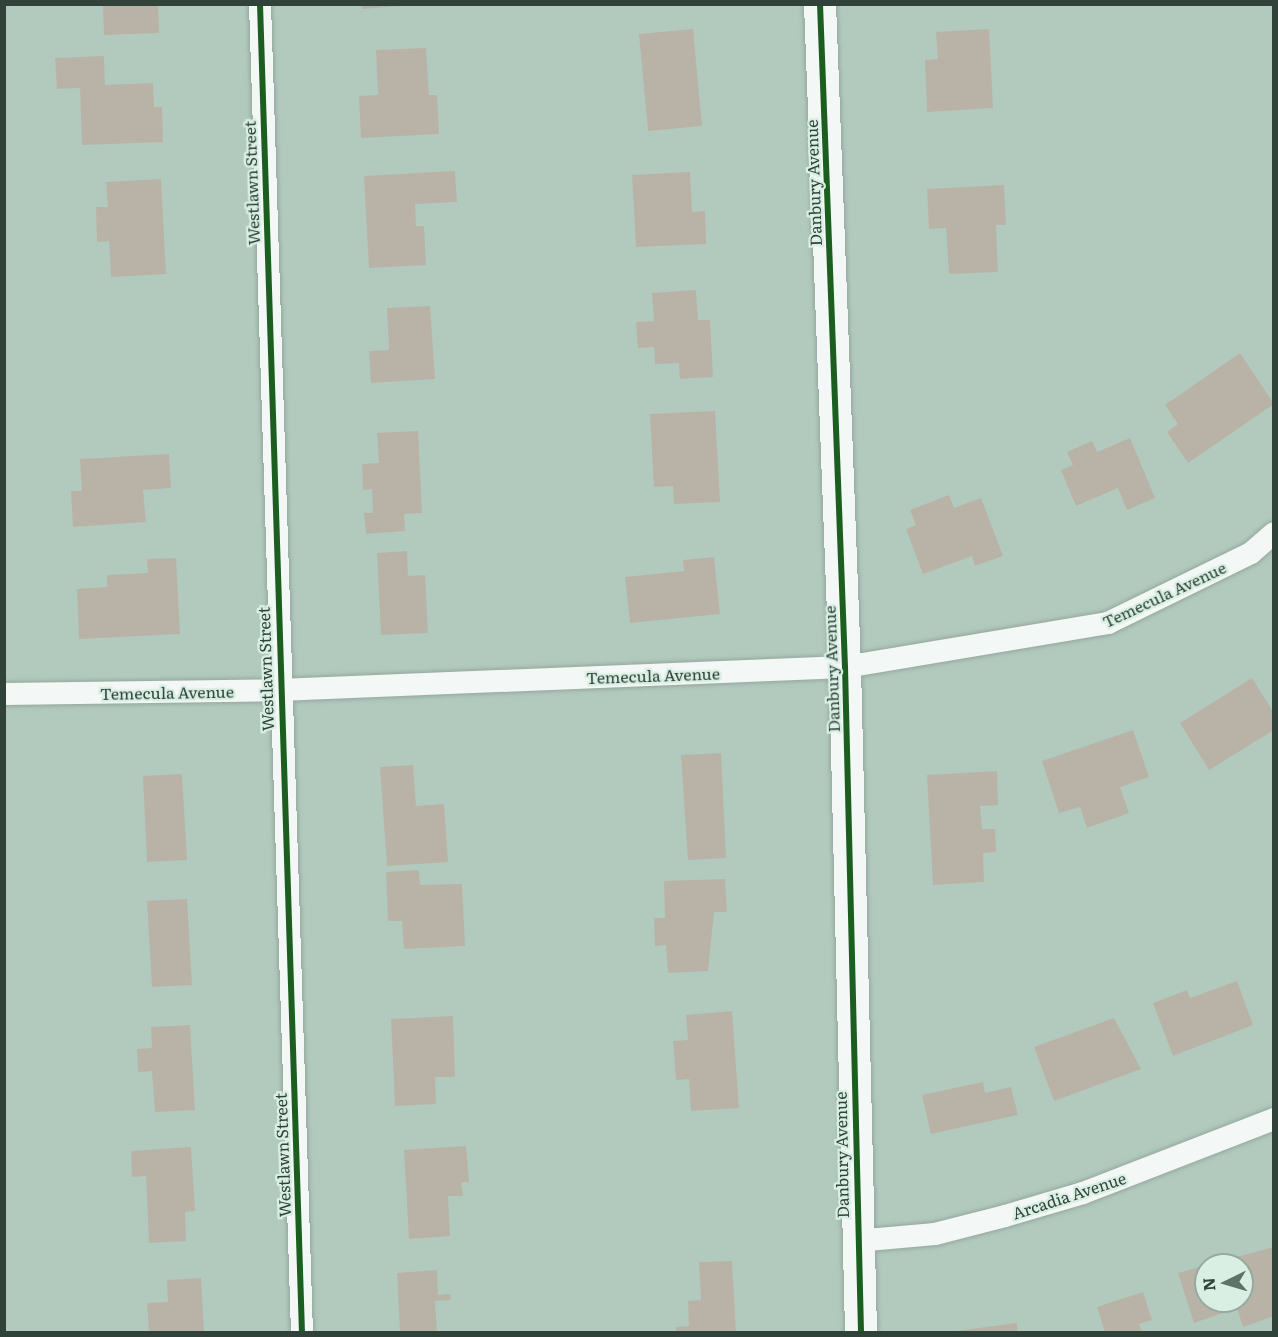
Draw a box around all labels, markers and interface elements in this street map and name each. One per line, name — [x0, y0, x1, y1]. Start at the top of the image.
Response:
street label: Danbury Avenue — [801, 119, 825, 247]
street label: Westlawn Street — [239, 121, 263, 245]
street label: Temecula Avenue — [1099, 557, 1229, 631]
street label: Danbury Avenue — [819, 605, 843, 733]
street label: Westlawn Street — [253, 607, 277, 731]
street label: Temecula Avenue — [586, 663, 720, 687]
street label: Temecula Avenue — [100, 681, 234, 703]
street label: Danbury Avenue — [830, 1091, 852, 1219]
street label: Westlawn Street — [270, 1093, 294, 1217]
street label: Arcadia Avenue — [1010, 1168, 1128, 1222]
north arrow — [1194, 1253, 1254, 1313]
text: N — [1196, 1277, 1221, 1292]

